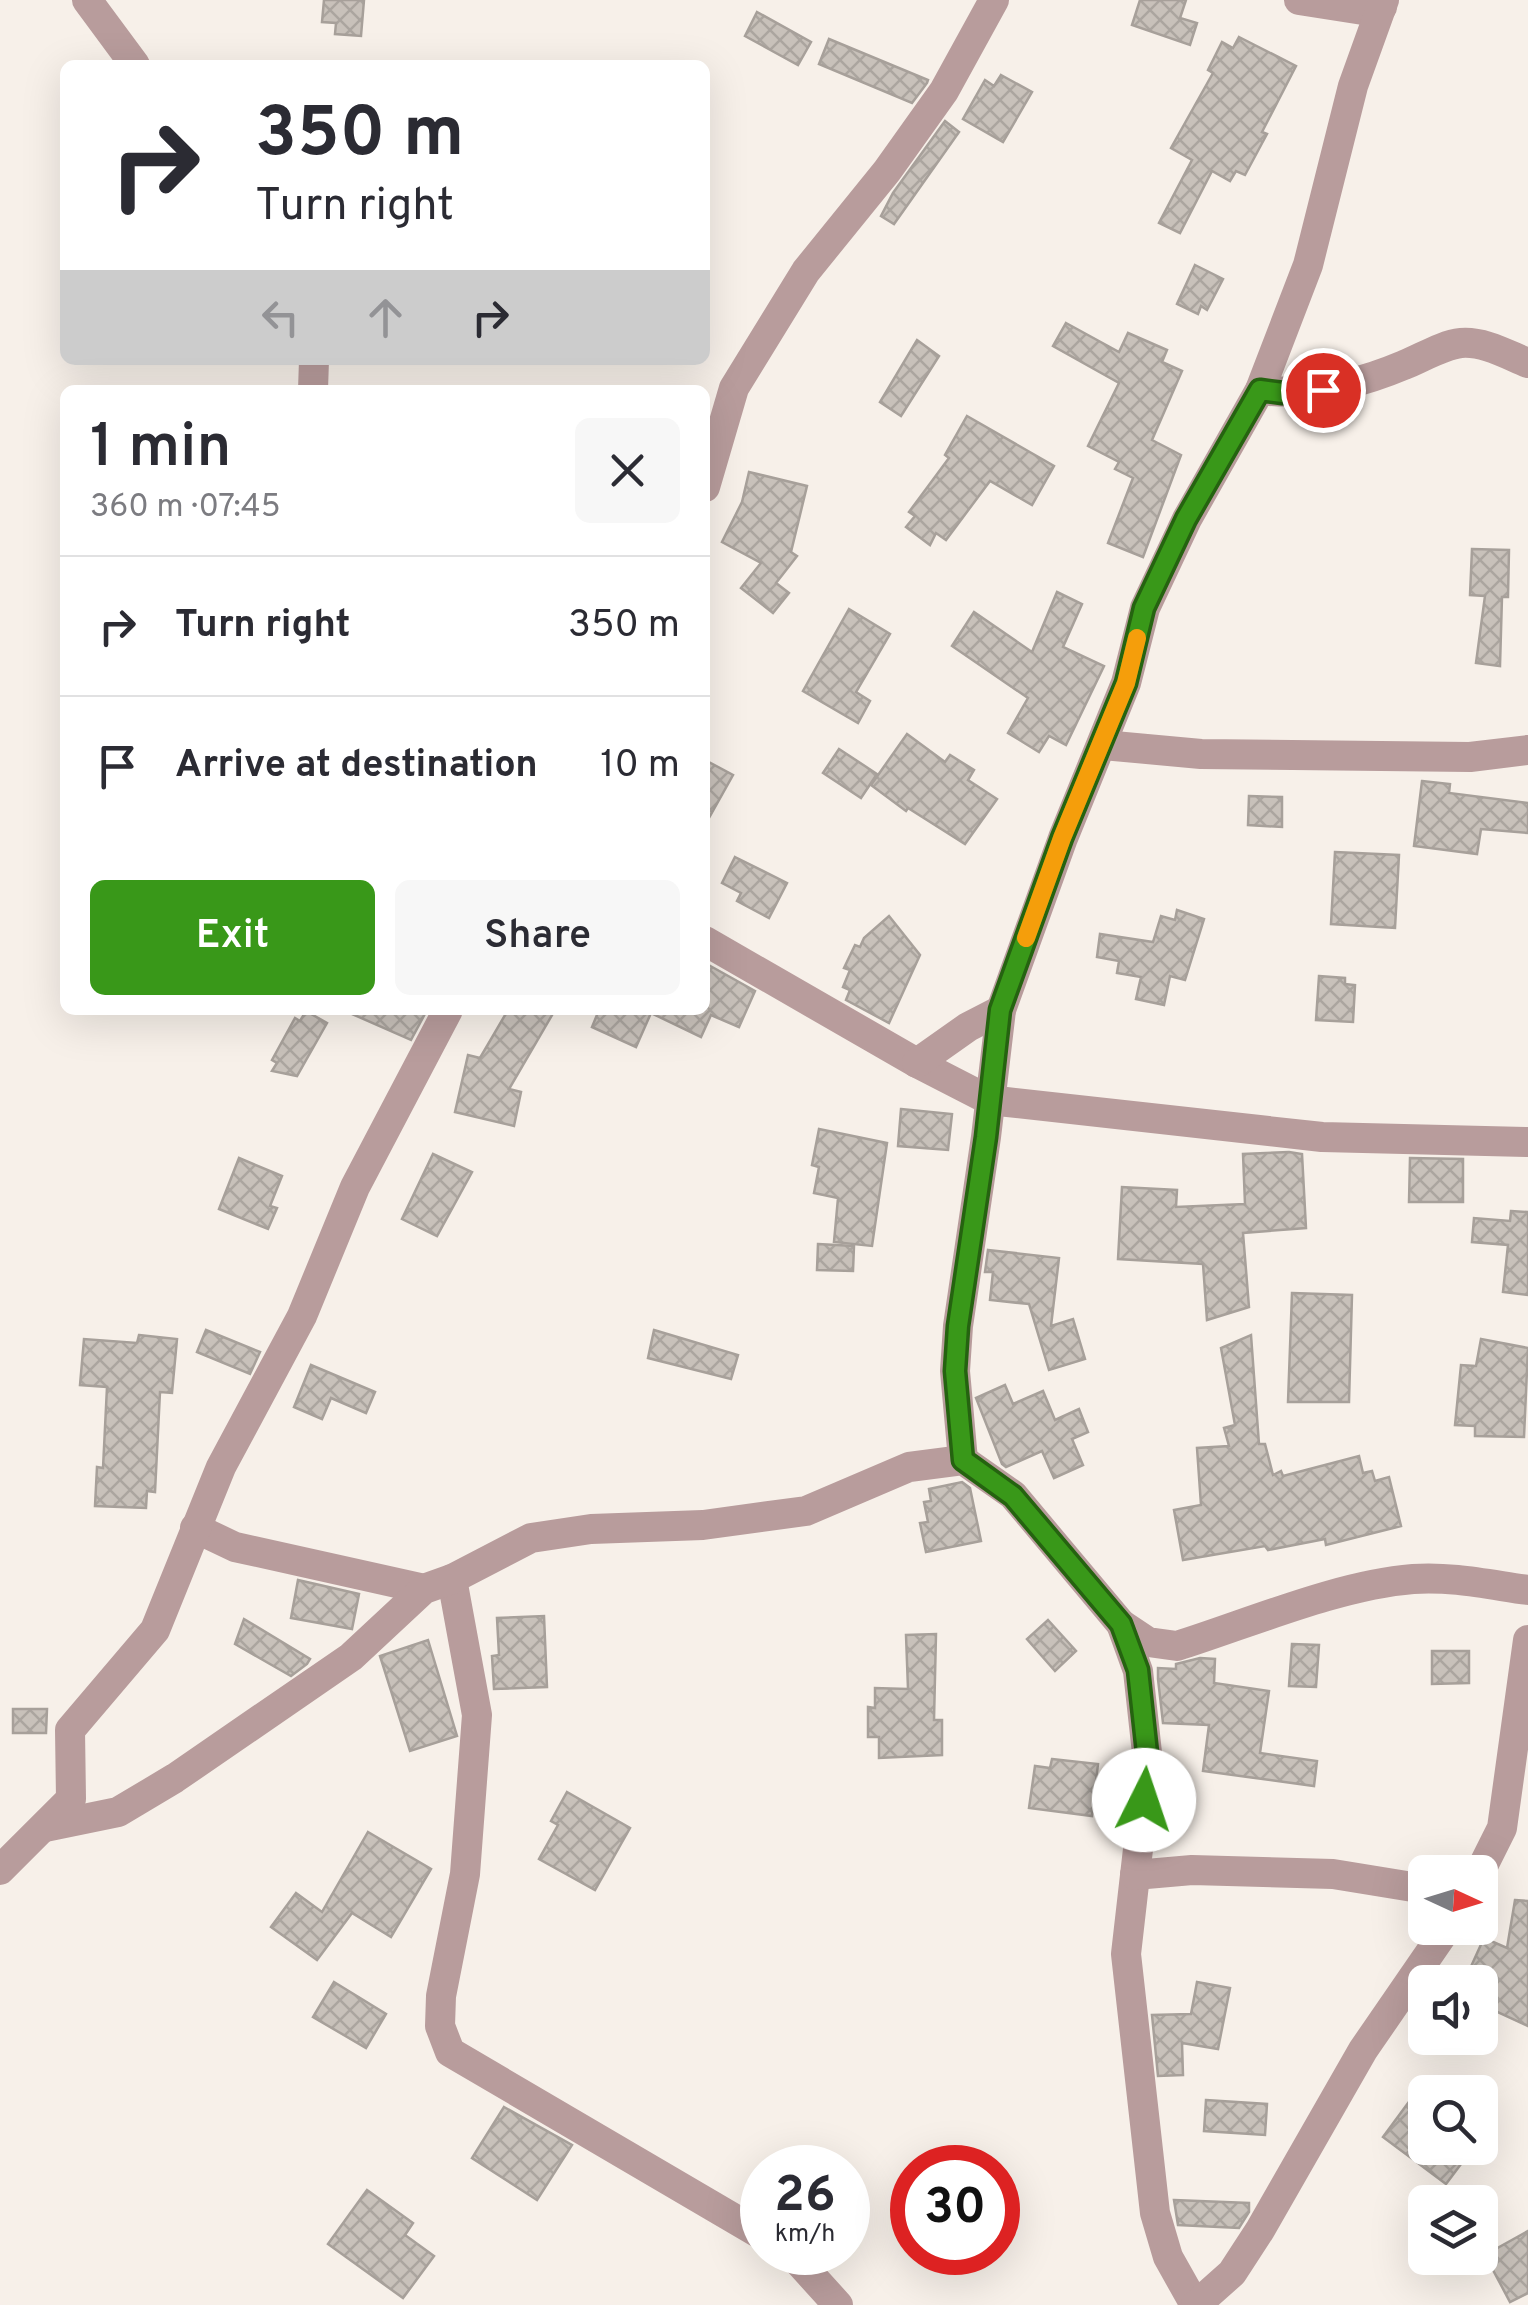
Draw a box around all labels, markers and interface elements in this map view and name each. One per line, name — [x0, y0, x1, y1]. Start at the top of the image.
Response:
text: 350 m — [255, 92, 464, 181]
icon: right — [90, 100, 220, 230]
text: Turn right — [255, 179, 454, 236]
icon: left — [253, 290, 308, 345]
icon: ahead — [358, 290, 413, 345]
icon: right — [463, 290, 518, 345]
pin — [1281, 348, 1366, 433]
icon: arrive — [1296, 363, 1351, 418]
text: 1 min — [90, 412, 231, 488]
button: close — [575, 418, 680, 523]
text: 360 m · 07:45 — [90, 488, 281, 528]
icon: right — [90, 599, 145, 654]
text: Turn right — [175, 602, 350, 651]
text: 350 m — [568, 602, 680, 651]
icon: arrive — [90, 739, 145, 794]
text: Arrive at destination — [175, 742, 538, 791]
text: 10 m — [600, 742, 680, 791]
button: Exit — [90, 880, 375, 995]
button: Share — [395, 880, 680, 995]
position arrow — [1092, 1748, 1196, 1852]
north arrow — [1408, 1855, 1498, 1945]
map controls — [1408, 1855, 1498, 2275]
button: sound — [1408, 1965, 1498, 2055]
button: search — [1408, 2075, 1498, 2165]
speed limit sign: 30 — [890, 2145, 1020, 2275]
text: 26 — [774, 2166, 836, 2229]
button: layers — [1408, 2185, 1498, 2275]
text: km/h — [775, 2219, 835, 2251]

